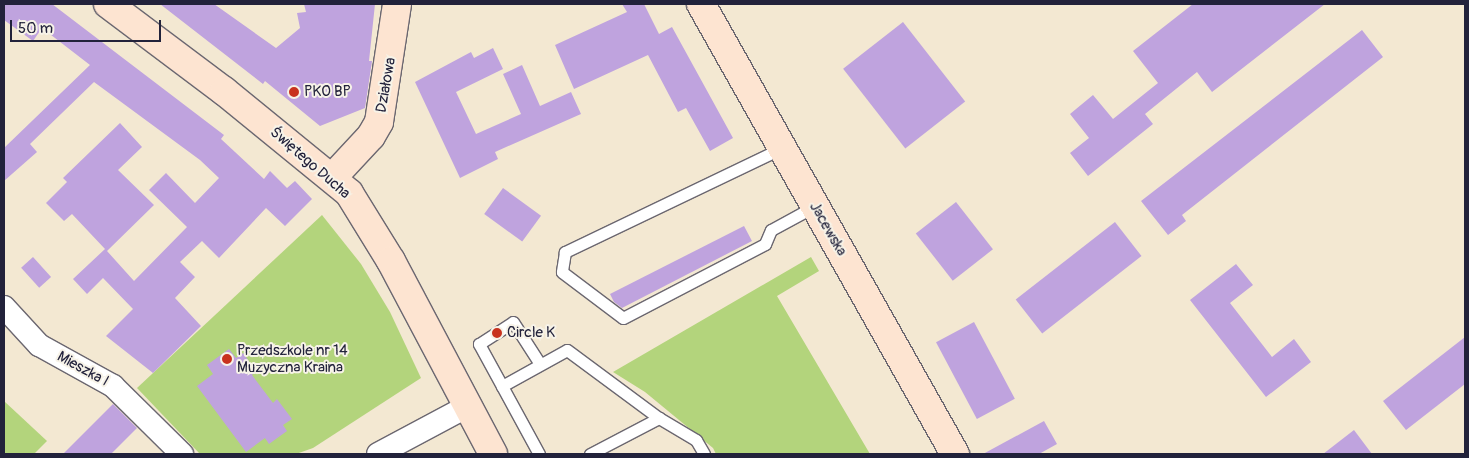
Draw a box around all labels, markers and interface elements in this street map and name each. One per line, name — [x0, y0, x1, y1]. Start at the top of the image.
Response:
scale bar — [12, 10, 164, 42]
text: 50 m — [18, 19, 53, 38]
street label: Działowa — [372, 56, 400, 114]
place label: PKO BP — [304, 83, 351, 101]
marker: PKO BP — [288, 86, 300, 98]
street label: Świętego Ducha — [266, 123, 354, 203]
street label: Jacewska — [805, 199, 851, 259]
place label: Circle K — [507, 324, 555, 342]
marker: Circle K — [491, 327, 503, 339]
place label: Przedszkole nr 14 Muzyczna Kraina — [237, 341, 348, 376]
street label: Mieszka I — [54, 348, 112, 390]
marker: Przedszkole nr 14 Muzyczna Kraina — [221, 353, 233, 365]

